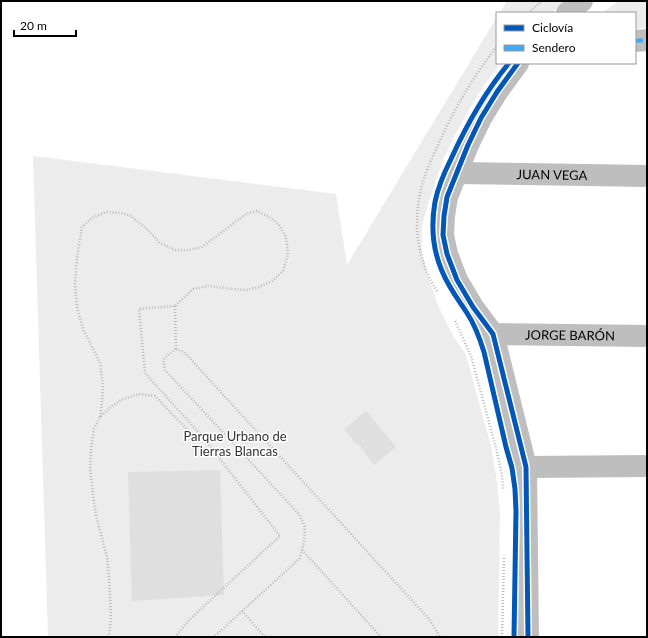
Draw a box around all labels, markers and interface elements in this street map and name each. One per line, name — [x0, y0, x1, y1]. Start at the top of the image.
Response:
scale bar — [14, 12, 76, 38]
legend — [496, 12, 636, 64]
text: 20 m — [20, 18, 47, 33]
text: Ciclovía — [532, 20, 573, 35]
text: Sendero — [532, 40, 576, 55]
street label: JUAN VEGA — [516, 166, 588, 183]
street label: JORGE BARÓN — [525, 326, 615, 344]
park label: Parque Urbano de Tierras Blancas — [183, 428, 287, 459]

